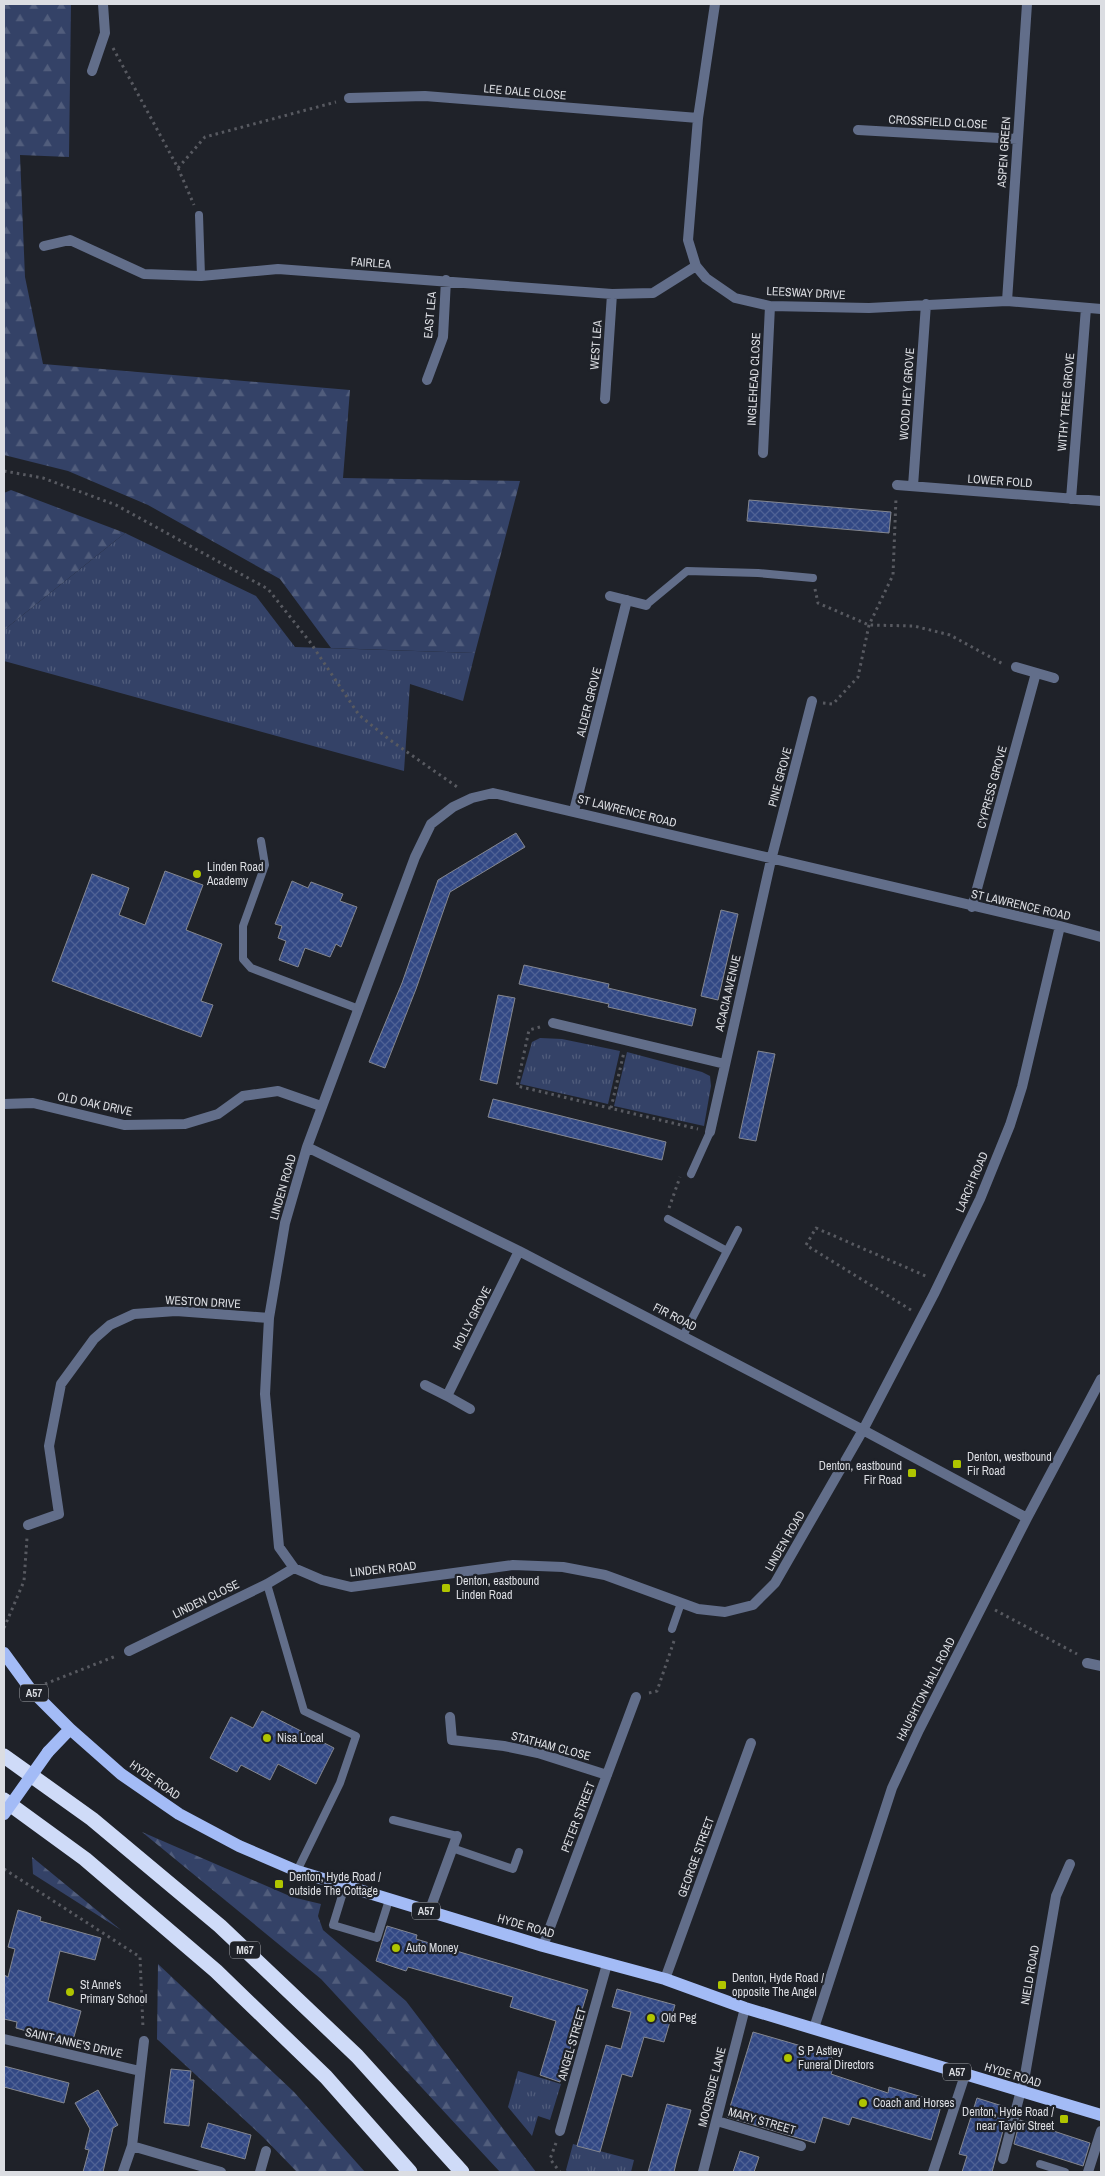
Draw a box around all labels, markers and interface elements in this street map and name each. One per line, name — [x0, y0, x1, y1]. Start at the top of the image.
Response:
street label: LEE DALE CLOSE — [483, 80, 567, 104]
street label: CROSSFIELD CLOSE — [888, 111, 988, 133]
street label: ASPEN GREEN — [993, 116, 1014, 189]
street label: FAIRLEA — [350, 254, 392, 272]
street label: LEESWAY DRIVE — [766, 283, 846, 303]
street label: EAST LEA — [420, 291, 440, 339]
street label: WEST LEA — [586, 319, 606, 370]
street label: INGLEHEAD CLOSE — [744, 332, 764, 426]
street label: WOOD HEY GROVE — [896, 347, 918, 441]
street label: WITHY TREE GROVE — [1054, 352, 1078, 452]
street label: LOWER FOLD — [967, 471, 1033, 491]
street label: ALDER GROVE — [572, 666, 605, 739]
street label: CYPRESS GROVE — [973, 744, 1011, 830]
street label: PINE GROVE — [764, 745, 796, 809]
street label: ST LAWRENCE ROAD — [576, 791, 678, 831]
place label: Linden Road Academy — [206, 859, 263, 889]
marker: Linden Road Academy — [191, 868, 203, 880]
street label: ST LAWRENCE ROAD — [970, 886, 1072, 924]
street label: ACACIA AVENUE — [711, 953, 745, 1034]
street label: OLD OAK DRIVE — [56, 1088, 134, 1120]
street label: LARCH ROAD — [952, 1149, 992, 1215]
street label: LINDEN ROAD — [266, 1152, 300, 1222]
street label: HOLLY GROVE — [449, 1283, 495, 1353]
street label: WESTON DRIVE — [165, 1292, 241, 1312]
street label: FIR ROAD — [650, 1299, 700, 1335]
place label: Denton, westbound Fir Road — [967, 1449, 1052, 1479]
place label: Denton, eastbound Fir Road — [819, 1458, 902, 1488]
marker: Denton, westbound Fir Road — [951, 1458, 963, 1470]
marker: Denton, eastbound Fir Road — [906, 1467, 918, 1479]
street label: LINDEN ROAD — [761, 1508, 809, 1574]
street label: LINDEN ROAD — [349, 1558, 417, 1580]
place label: Denton, eastbound Linden Road — [456, 1573, 539, 1603]
street label: LINDEN CLOSE — [170, 1576, 242, 1622]
marker: Denton, eastbound Linden Road — [440, 1582, 452, 1594]
street label: HAUGHTON HALL ROAD — [893, 1634, 959, 1744]
road number: A57 — [20, 1685, 48, 1702]
street label: STATHAM CLOSE — [509, 1728, 593, 1764]
place label: Nisa Local — [277, 1730, 324, 1746]
marker: Nisa Local — [261, 1732, 273, 1744]
street label: HYDE ROAD — [126, 1757, 184, 1803]
street label: PETER STREET — [557, 1779, 599, 1855]
street label: GEORGE STREET — [674, 1814, 718, 1900]
place label: Denton, Hyde Road / outside The Cottage — [289, 1869, 381, 1899]
marker: Denton, Hyde Road / outside The Cottage — [273, 1878, 285, 1890]
road number: A57 — [412, 1902, 440, 1920]
street label: HYDE ROAD — [496, 1910, 556, 1942]
place label: Auto Money — [405, 1940, 459, 1956]
road number: M67 — [230, 1942, 260, 1958]
marker: Auto Money — [390, 1942, 402, 1954]
street label: NIELD ROAD — [1017, 1944, 1043, 2006]
place label: Denton, Hyde Road / opposite The Angel — [732, 1970, 824, 2000]
place label: St Anne's Primary School — [80, 1977, 147, 2007]
marker: Denton, Hyde Road / opposite The Angel — [716, 1979, 728, 1991]
marker: St Anne's Primary School — [64, 1986, 76, 1998]
street label: ANGEL STREET — [554, 2006, 590, 2083]
place label: Old Peg — [661, 2010, 697, 2026]
marker: Old Peg — [645, 2012, 657, 2024]
street label: SAINT ANNE'S DRIVE — [24, 2024, 124, 2062]
place label: S P Astley Funeral Directors — [798, 2043, 874, 2073]
street label: MOORSIDE LANE — [694, 2045, 730, 2129]
marker: S P Astley Funeral Directors — [782, 2052, 794, 2064]
street label: HYDE ROAD — [983, 2059, 1043, 2091]
road number: A57 — [943, 2064, 971, 2080]
place label: Coach and Horses — [873, 2095, 955, 2111]
marker: Coach and Horses — [857, 2097, 869, 2109]
street label: MARY STREET — [726, 2104, 798, 2138]
place label: Denton, Hyde Road / near Taylor Street — [962, 2104, 1054, 2134]
marker: Denton, Hyde Road / near Taylor Street — [1058, 2113, 1070, 2125]

